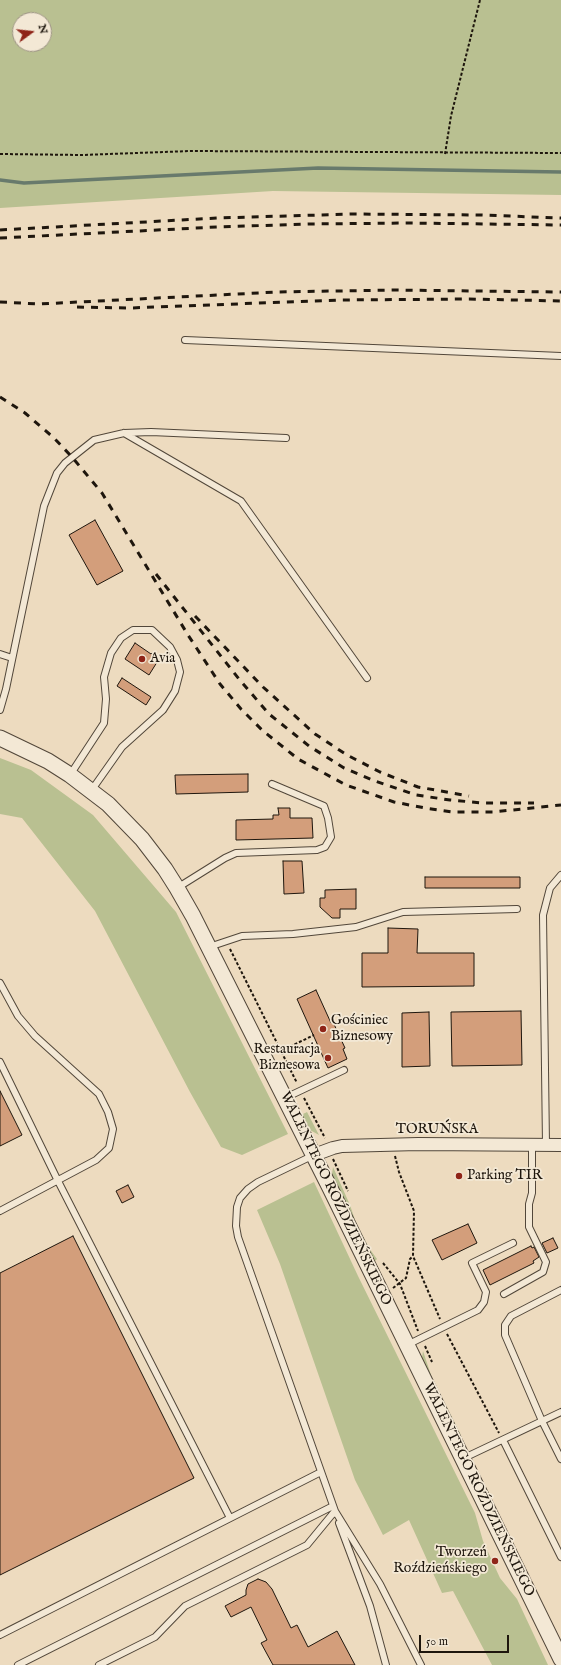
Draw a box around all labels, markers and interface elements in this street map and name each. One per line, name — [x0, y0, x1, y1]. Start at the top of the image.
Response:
north arrow — [12, 12, 52, 52]
text: N — [35, 23, 51, 36]
place label: Avia — [150, 651, 175, 667]
marker: Avia — [137, 654, 147, 664]
place label: Gościniec Biznesowy — [331, 1013, 393, 1046]
marker: Gościniec Biznesowy — [318, 1024, 328, 1034]
place label: Restauracja Biznesowa — [253, 1042, 320, 1074]
marker: Restauracja Biznesowa — [323, 1053, 333, 1063]
street label: WALENTEGO ROŹDZIEŃSKIEGO — [276, 1089, 394, 1309]
street label: TORUŃSKA — [396, 1122, 478, 1138]
place label: Parking TIR — [467, 1168, 542, 1184]
marker: Parking TIR — [454, 1171, 464, 1181]
street label: WALENTEGO ROŹDZIEŃSKIEGO — [419, 1380, 537, 1600]
place label: Tworzeń Roździeńskiego — [393, 1545, 487, 1578]
marker: Tworzeń Roździeńskiego — [490, 1556, 500, 1566]
scale bar — [421, 1627, 511, 1653]
text: 50 m — [426, 1634, 448, 1649]

